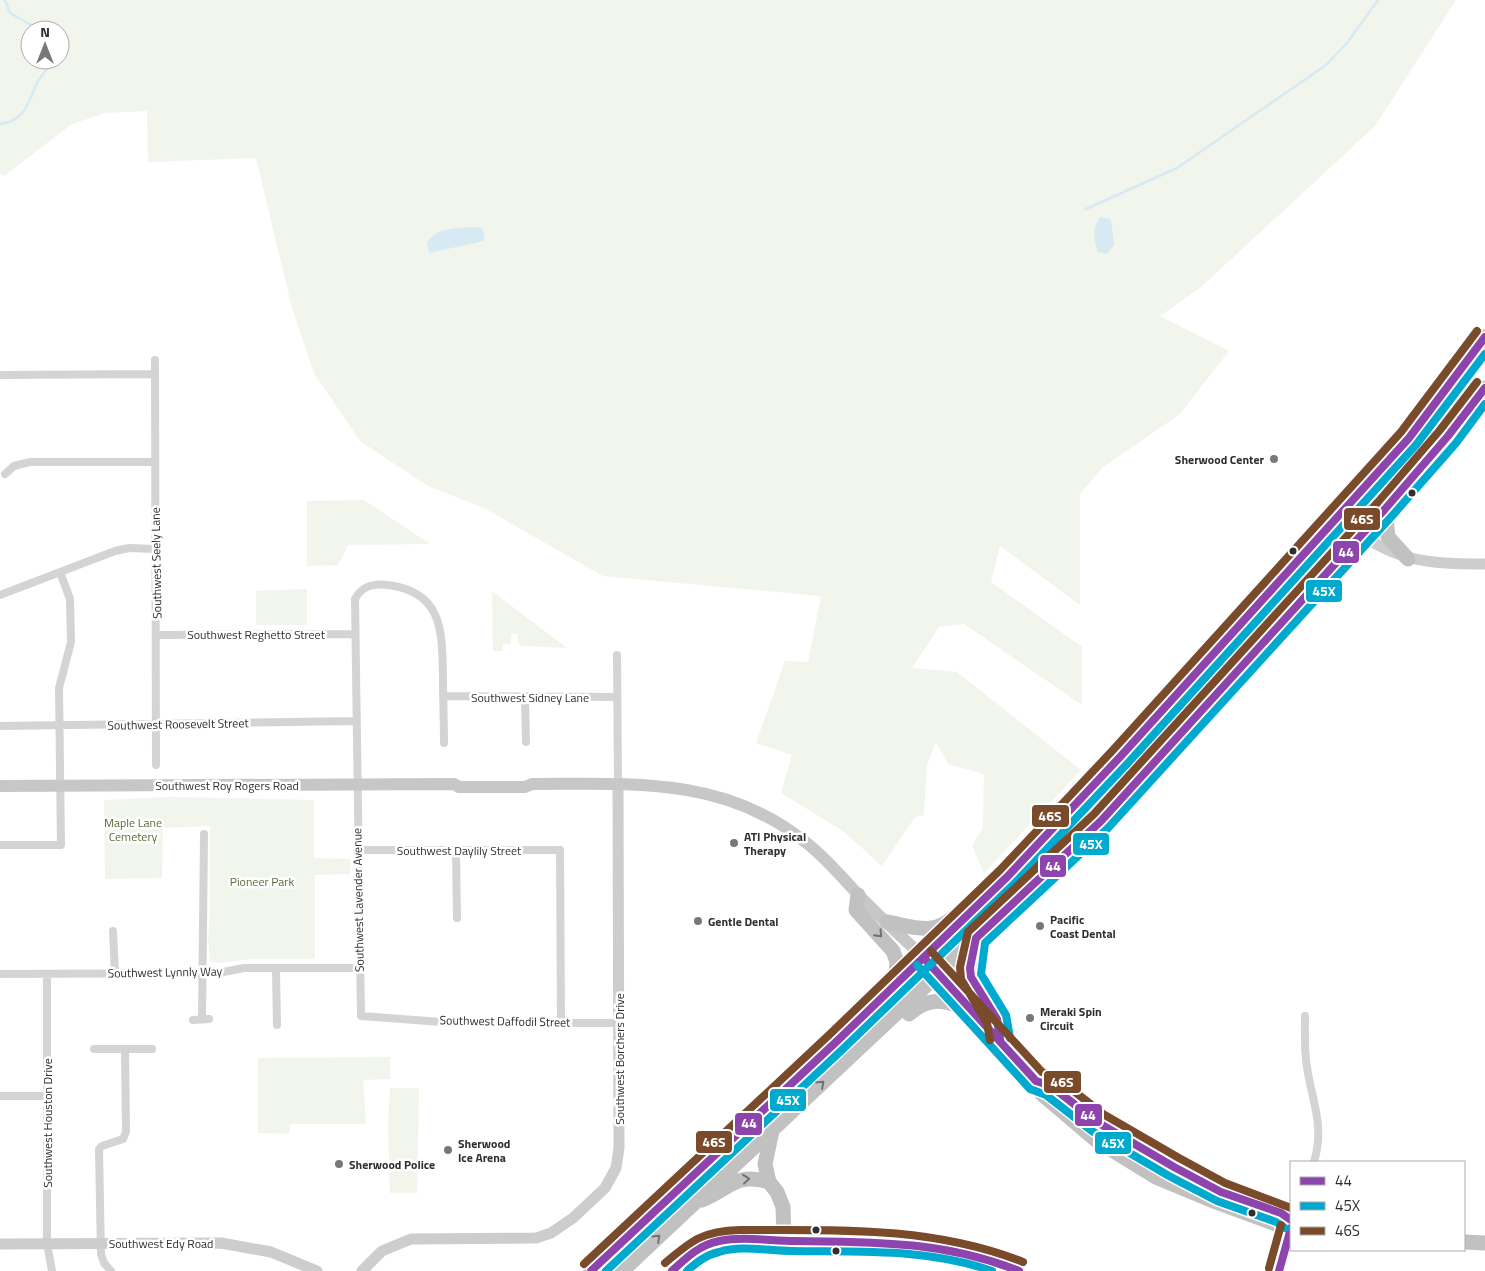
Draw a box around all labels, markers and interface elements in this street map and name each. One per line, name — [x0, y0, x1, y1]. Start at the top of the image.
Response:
north arrow — [20, 20, 70, 70]
text: N — [40, 21, 50, 42]
place label: Sherwood Center — [1175, 450, 1265, 469]
marker: Sherwood Center — [1268, 453, 1280, 465]
unlabelled marker — [1407, 488, 1417, 498]
street label: Southwest Seely Lane — [146, 507, 166, 619]
line badge: 46S — [1343, 507, 1381, 531]
text: 46S — [1350, 508, 1374, 529]
line badge: 44 — [1332, 540, 1360, 564]
text: 44 — [1338, 541, 1354, 562]
unlabelled marker — [1288, 546, 1298, 556]
line badge: 45X — [1305, 579, 1343, 603]
text: 45X — [1312, 580, 1336, 601]
street label: Southwest Reghetto Street — [187, 625, 326, 644]
street label: Southwest Sidney Lane — [471, 688, 589, 707]
street label: Southwest Roosevelt Street — [107, 713, 250, 735]
street label: Southwest Roy Rogers Road — [155, 776, 299, 795]
line badge: 46S — [1031, 804, 1070, 828]
text: 46S — [1038, 805, 1062, 826]
park label: Maple Lane Cemetery — [104, 813, 162, 846]
place label: ATI Physical Therapy — [744, 827, 806, 860]
street label: Southwest Lavender Avenue — [347, 828, 369, 972]
line badge: 45X — [1072, 832, 1110, 856]
text: 45X — [1079, 833, 1103, 854]
marker: ATI Physical Therapy — [728, 837, 740, 849]
street label: Southwest Daylily Street — [397, 841, 522, 860]
line badge: 44 — [1039, 854, 1067, 878]
text: 44 — [1045, 855, 1061, 876]
park label: Pioneer Park — [230, 872, 294, 891]
place label: Pacific Coast Dental — [1050, 910, 1116, 943]
place label: Gentle Dental — [708, 912, 779, 931]
marker: Gentle Dental — [692, 915, 704, 927]
marker: Pacific Coast Dental — [1034, 920, 1046, 932]
one-way arrow — [873, 929, 882, 938]
street label: Southwest Lynnly Way — [107, 961, 223, 982]
street label: Southwest Borchers Drive — [610, 993, 629, 1125]
place label: Meraki Spin Circuit — [1040, 1002, 1102, 1035]
street label: Southwest Daffodil Street — [440, 1010, 571, 1032]
marker: Meraki Spin Circuit — [1024, 1012, 1036, 1024]
street label: Southwest Houston Drive — [38, 1058, 57, 1188]
line badge: 46S — [1043, 1070, 1082, 1094]
text: 46S — [1050, 1071, 1074, 1092]
one-way arrow — [816, 1081, 825, 1090]
line badge: 45X — [769, 1088, 807, 1112]
text: 45X — [776, 1089, 800, 1110]
line badge: 44 — [1074, 1103, 1103, 1127]
text: 44 — [1080, 1104, 1096, 1125]
line badge: 44 — [734, 1112, 763, 1136]
text: 44 — [741, 1112, 757, 1133]
line badge: 46S — [695, 1130, 733, 1154]
text: 46S — [702, 1131, 726, 1152]
line badge: 45X — [1094, 1131, 1132, 1155]
text: 45X — [1101, 1132, 1125, 1153]
place label: Sherwood Ice Arena — [458, 1134, 510, 1167]
marker: Sherwood Ice Arena — [442, 1144, 454, 1156]
place label: Sherwood Police — [349, 1155, 435, 1174]
marker: Sherwood Police — [333, 1158, 345, 1170]
legend — [1290, 1161, 1465, 1251]
text: 44 — [1335, 1169, 1352, 1192]
one-way arrow — [743, 1174, 751, 1185]
text: 45X — [1335, 1194, 1361, 1217]
unlabelled marker — [1247, 1208, 1257, 1218]
text: 46S — [1335, 1219, 1360, 1242]
unlabelled marker — [811, 1225, 821, 1235]
street label: Southwest Edy Road — [109, 1234, 213, 1253]
one-way arrow — [652, 1235, 661, 1244]
unlabelled marker — [831, 1246, 841, 1256]

